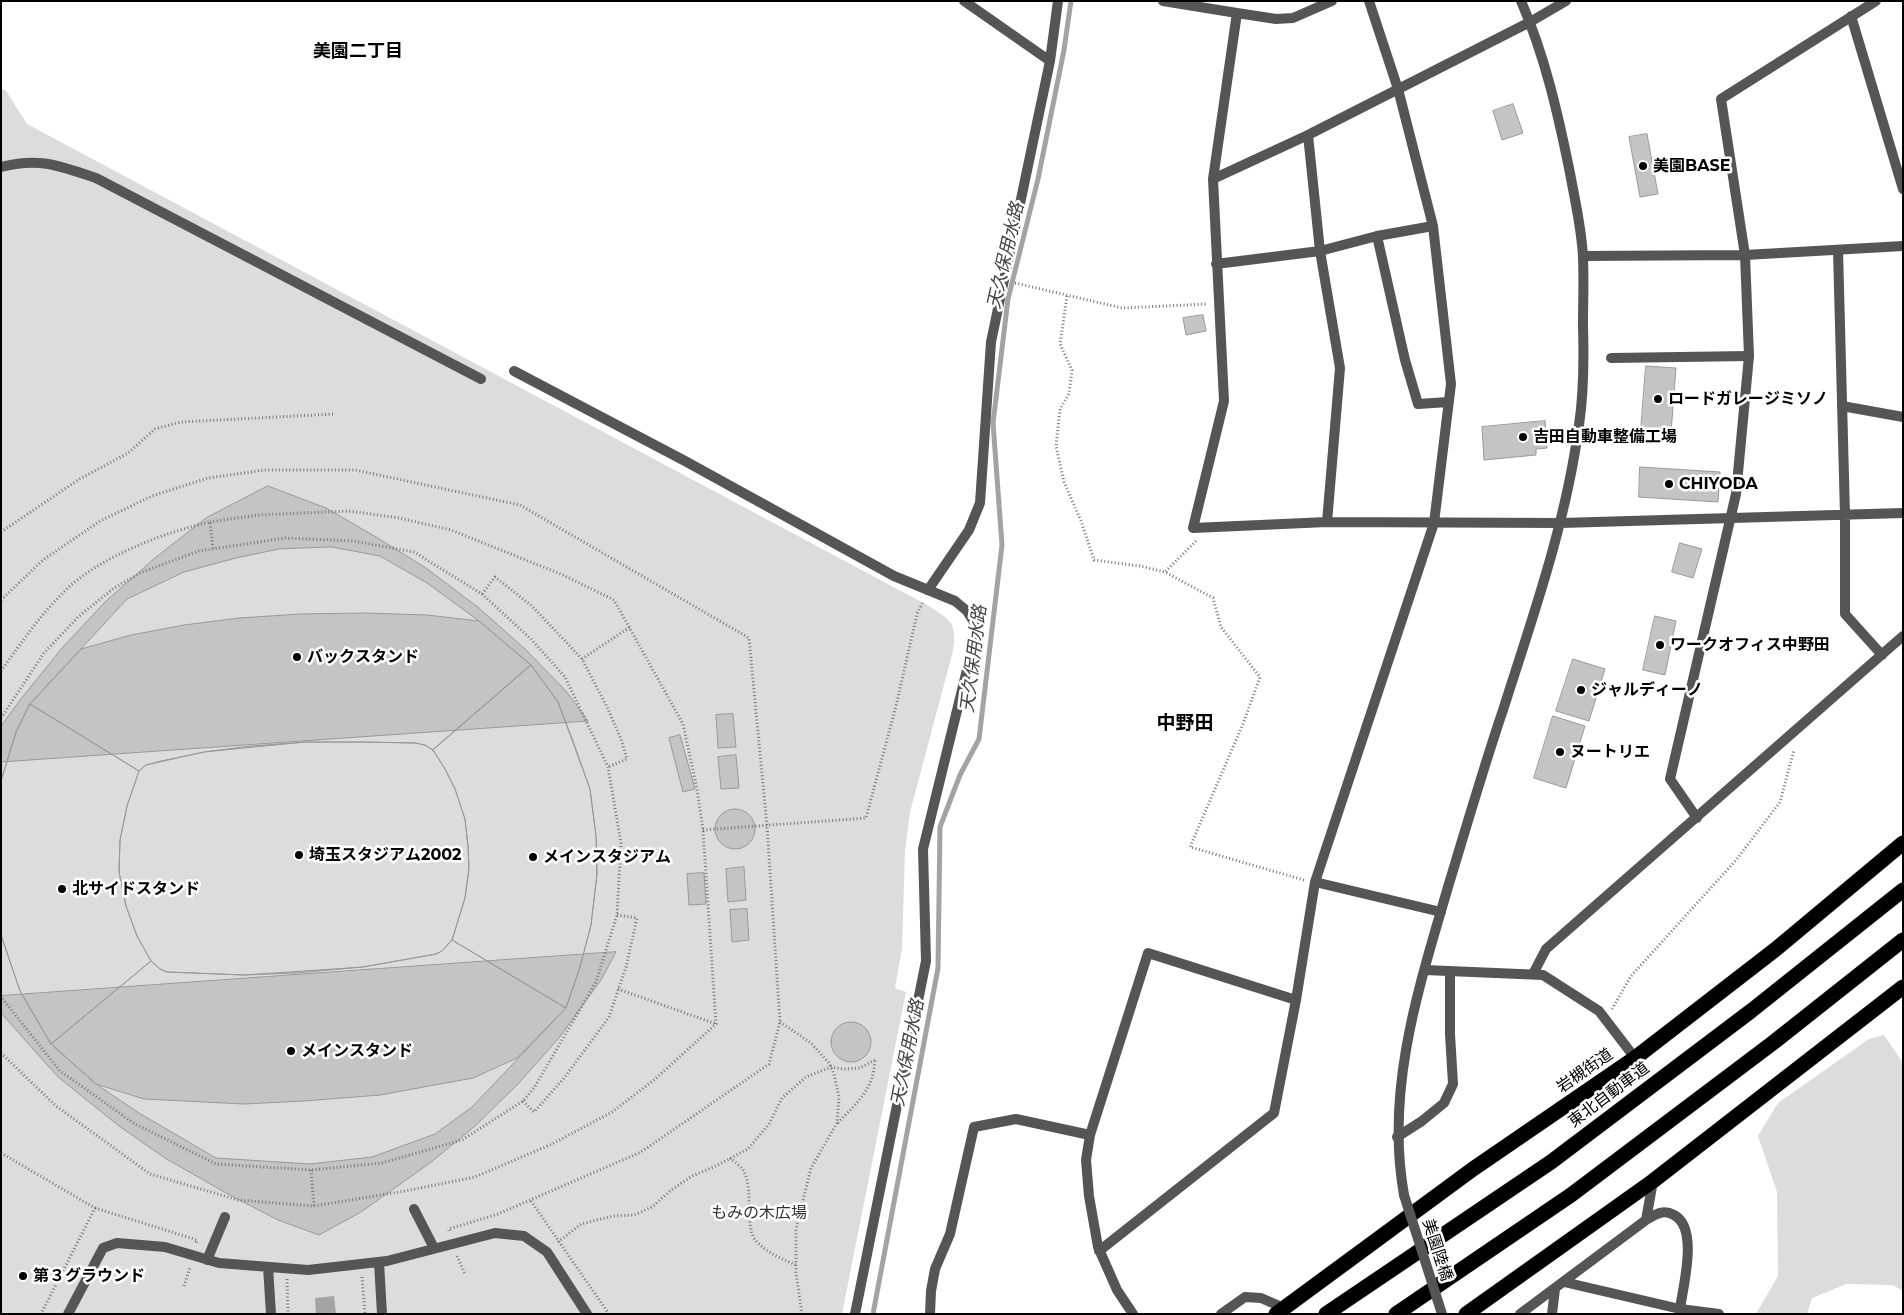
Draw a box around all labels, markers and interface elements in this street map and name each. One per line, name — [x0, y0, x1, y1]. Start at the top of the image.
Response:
district label: 美園二丁目 — [313, 41, 403, 63]
place label: 美園BASE — [1653, 156, 1730, 176]
marker: 美園BASE — [1637, 160, 1649, 172]
water label: 天久保用水路 — [983, 201, 1029, 311]
place label: ロードガレージミソノ — [1668, 389, 1828, 409]
marker: ロードガレージミソノ — [1652, 393, 1664, 405]
place label: 吉田自動車整備工場 — [1533, 427, 1677, 447]
marker: 吉田自動車整備工場 — [1517, 431, 1529, 443]
place label: CHIYODA — [1679, 474, 1758, 494]
marker: CHIYODA — [1663, 478, 1675, 490]
water label: 天久保用水路 — [957, 604, 991, 714]
place label: ワークオフィス中野田 — [1670, 635, 1830, 655]
marker: ワークオフィス中野田 — [1654, 639, 1666, 651]
place label: バックスタンド — [307, 647, 419, 667]
marker: バックスタンド — [291, 651, 303, 663]
place label: ジャルディーノ — [1591, 680, 1703, 700]
marker: ジャルディーノ — [1575, 684, 1587, 696]
district label: 中野田 — [1157, 712, 1213, 734]
place label: ヌートリエ — [1570, 742, 1650, 762]
marker: ヌートリエ — [1554, 746, 1566, 758]
place label: 埼玉スタジアム2002 — [309, 845, 462, 865]
place label: メインスタジアム — [543, 847, 671, 867]
marker: 埼玉スタジアム2002 — [293, 849, 305, 861]
marker: メインスタジアム — [527, 851, 539, 863]
place label: 北サイドスタンド — [72, 879, 200, 899]
marker: 北サイドスタンド — [56, 883, 68, 895]
water label: 天久保用水路 — [887, 998, 929, 1108]
place label: メインスタンド — [301, 1041, 413, 1061]
marker: メインスタンド — [285, 1045, 297, 1057]
street label: 岩槻街道 — [1553, 1045, 1617, 1097]
street label: 東北自動車道 — [1565, 1058, 1653, 1132]
park label: もみの木広場 — [711, 1203, 807, 1223]
street label: 美園陸橋 — [1418, 1217, 1456, 1283]
place label: 第３グラウンド — [33, 1266, 145, 1286]
marker: 第３グラウンド — [17, 1270, 29, 1282]

